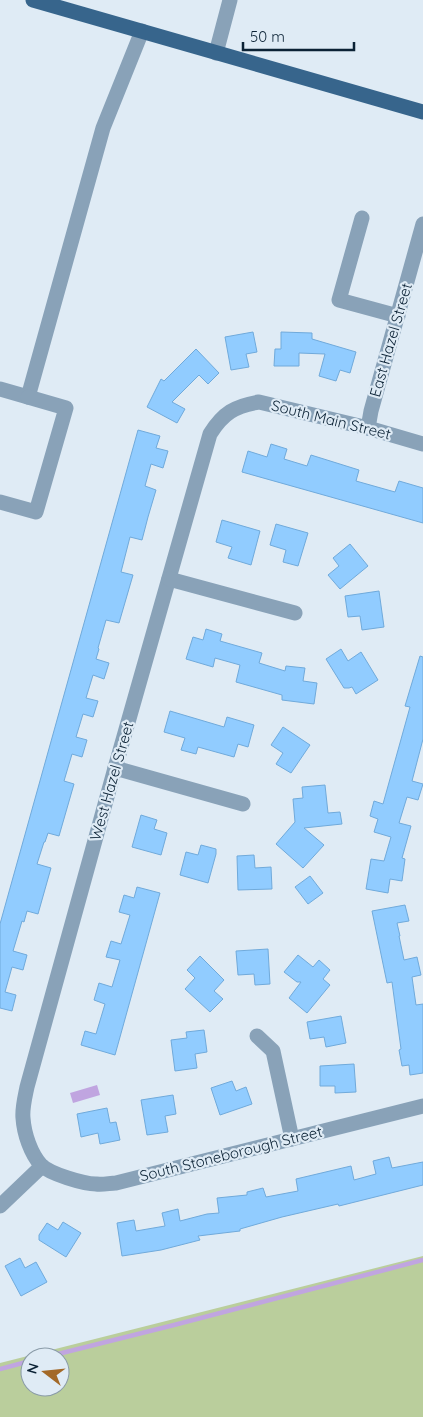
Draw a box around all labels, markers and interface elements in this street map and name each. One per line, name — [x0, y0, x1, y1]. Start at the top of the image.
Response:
scale bar — [243, 20, 354, 52]
text: 50 m — [250, 27, 285, 46]
street label: East Hazel Street — [365, 281, 416, 399]
street label: South Main Street — [270, 396, 393, 444]
street label: West Hazel Street — [85, 719, 138, 843]
street label: South Stoneborough Street — [138, 1122, 324, 1185]
north arrow — [20, 1347, 70, 1397]
text: N — [22, 1361, 43, 1376]

